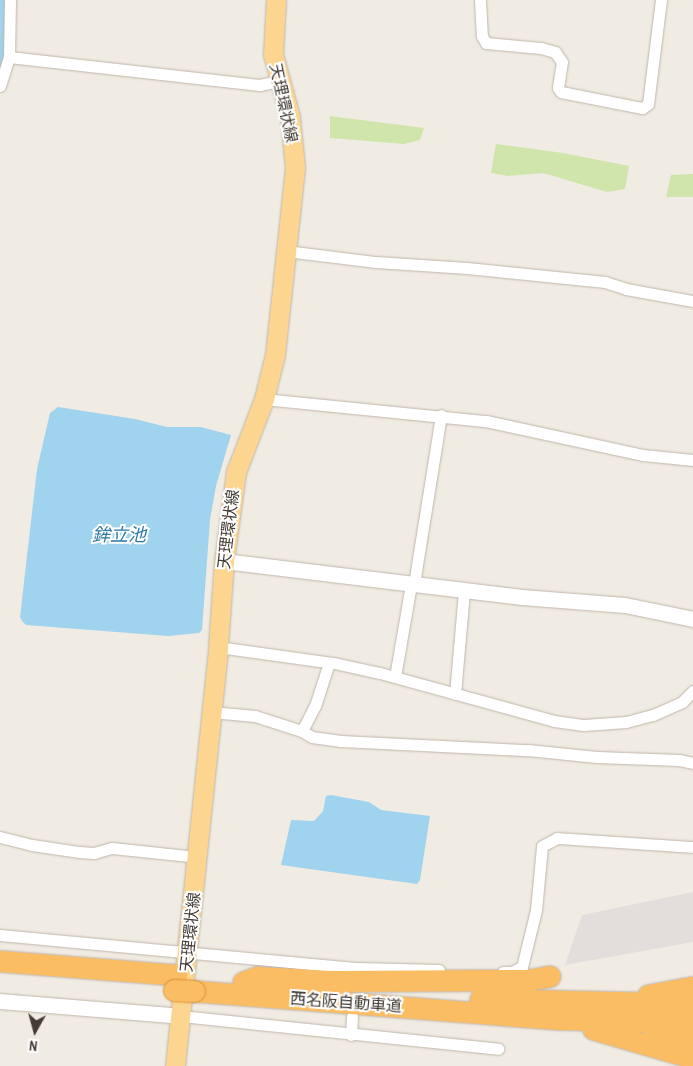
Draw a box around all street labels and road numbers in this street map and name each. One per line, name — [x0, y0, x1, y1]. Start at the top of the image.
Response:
street label: 天理環状線 — [266, 62, 302, 144]
street label: 天理環状線 — [214, 488, 242, 570]
street label: 天理環状線 — [176, 891, 204, 973]
street label: 西名阪自動車道 — [289, 989, 403, 1015]

